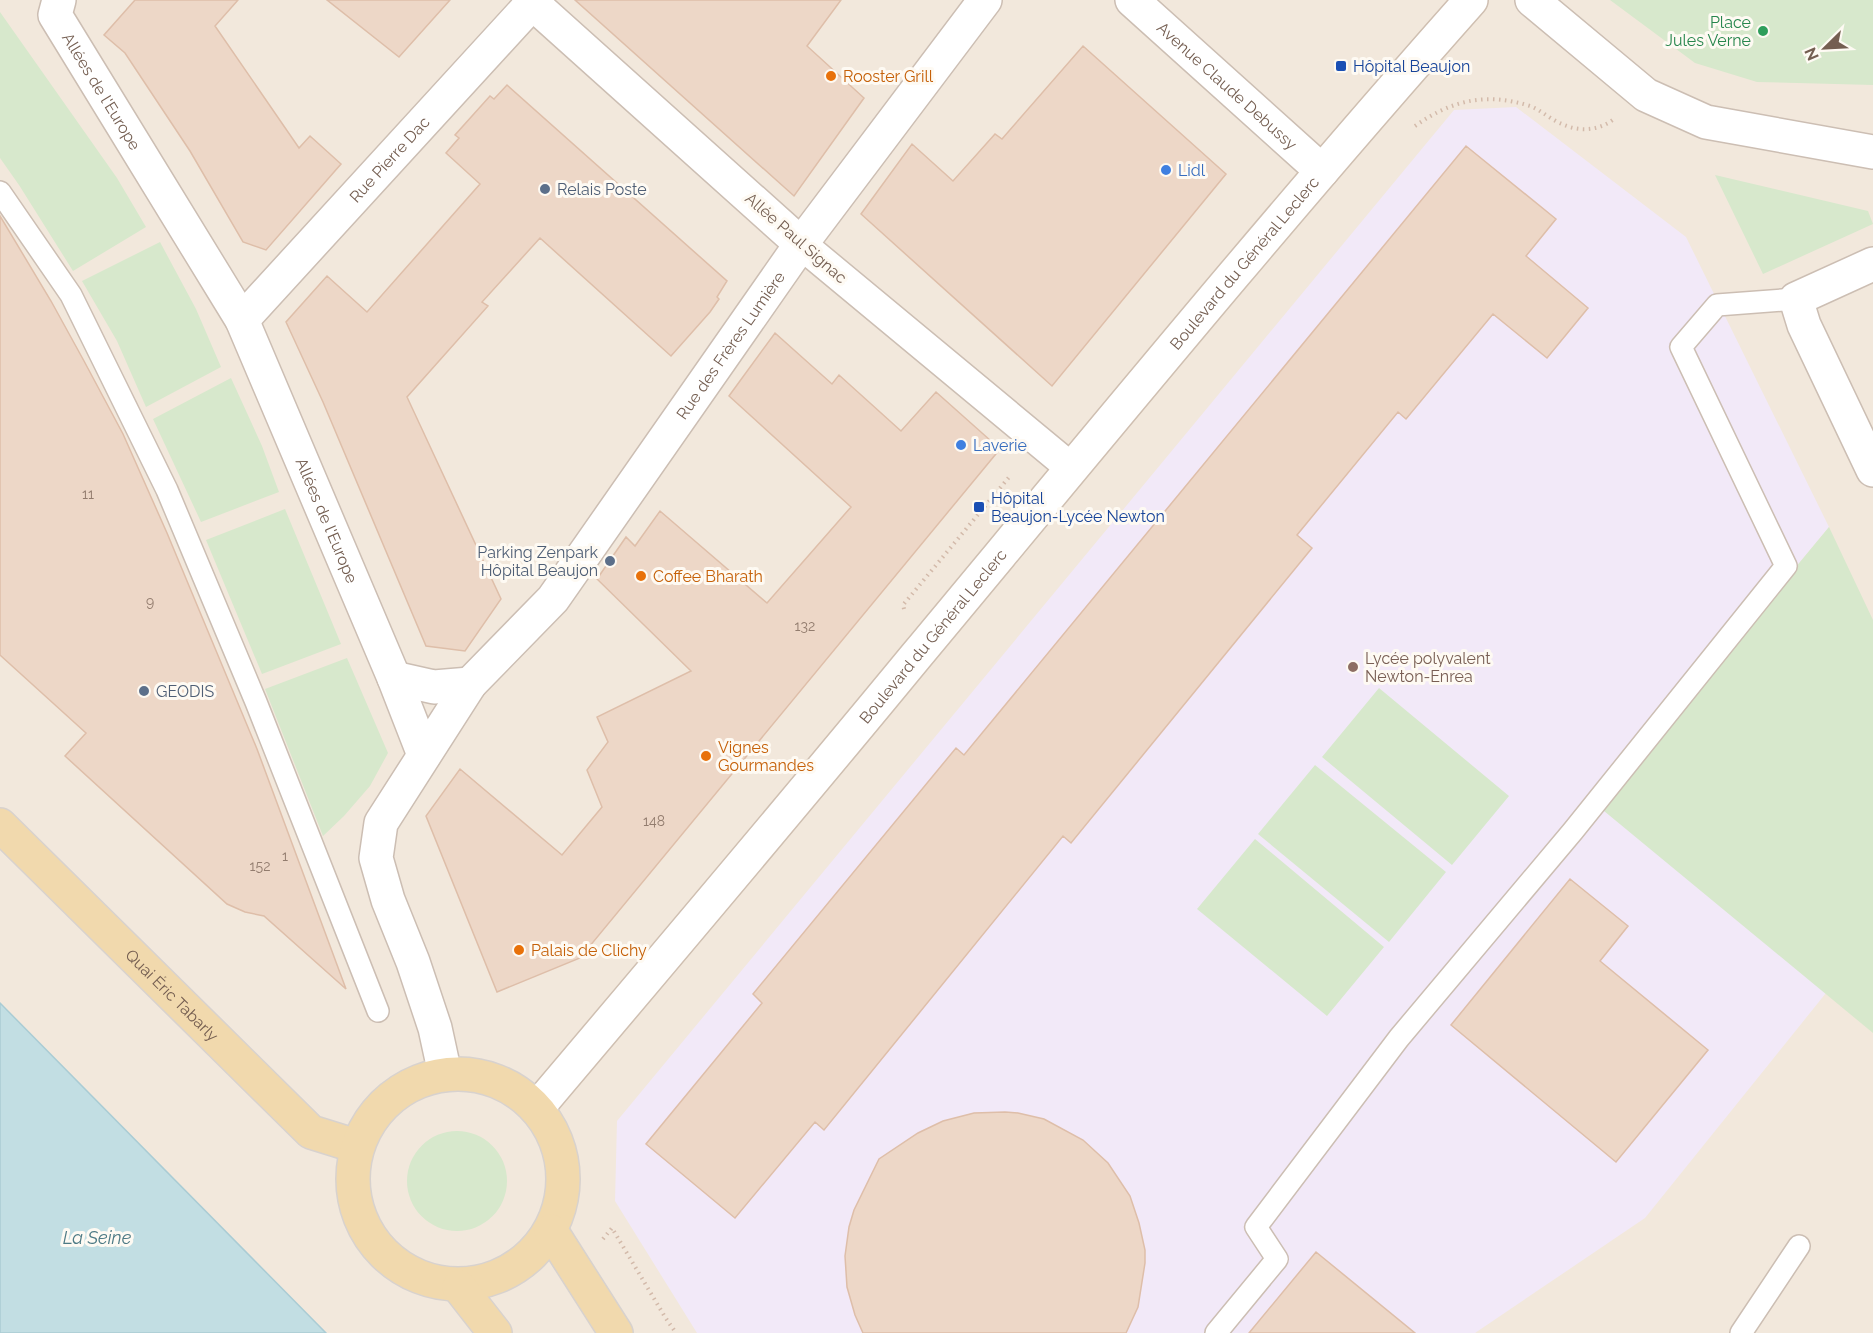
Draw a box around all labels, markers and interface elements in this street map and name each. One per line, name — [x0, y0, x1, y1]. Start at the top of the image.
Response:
place label: Place Jules Verne — [1665, 13, 1751, 50]
street label: Avenue Claude Debussy — [1153, 18, 1301, 154]
north arrow — [1795, 18, 1855, 78]
marker: Place Jules Verne — [1756, 24, 1770, 38]
street label: Allées de l'Europe — [59, 29, 145, 153]
text: N — [1801, 44, 1823, 63]
place label: Hôpital Beaujon — [1353, 57, 1470, 76]
marker: Hôpital Beaujon — [1334, 59, 1348, 73]
place label: Rooster Grill — [843, 67, 934, 86]
marker: Rooster Grill — [824, 69, 838, 83]
street label: Rue Pierre Dac — [345, 112, 433, 206]
place label: Lidl — [1178, 161, 1206, 180]
marker: Lidl — [1159, 163, 1173, 177]
street label: Boulevard du Général Leclerc — [1166, 172, 1323, 353]
place label: Relais Poste — [557, 180, 647, 199]
marker: Relais Poste — [538, 182, 552, 196]
street label: Allée Paul Signac — [741, 189, 851, 287]
street label: Rue des Frères Lumière — [672, 268, 788, 423]
place label: Laverie — [973, 436, 1027, 455]
marker: Laverie — [954, 438, 968, 452]
street label: Allées de l'Europe — [292, 455, 362, 586]
house number: 11 — [82, 486, 94, 502]
place label: Hôpital Beaujon-Lycée Newton — [991, 489, 1165, 526]
marker: Hôpital Beaujon-Lycée Newton — [972, 500, 986, 514]
place label: Parking Zenpark Hôpital Beaujon — [477, 543, 599, 580]
street label: Boulevard du Général Leclerc — [855, 545, 1011, 727]
marker: Parking Zenpark Hôpital Beaujon — [603, 554, 617, 568]
place label: Coffee Bharath — [653, 567, 763, 586]
marker: Coffee Bharath — [634, 569, 648, 583]
house number: 9 — [146, 594, 154, 610]
house number: 132 — [795, 618, 815, 634]
place label: Lycée polyvalent Newton-Enrea — [1365, 649, 1491, 686]
marker: Lycée polyvalent Newton-Enrea — [1346, 660, 1360, 674]
place label: GEODIS — [156, 682, 214, 701]
marker: GEODIS — [137, 684, 151, 698]
place label: Vignes Gourmandes — [718, 738, 814, 775]
marker: Vignes Gourmandes — [699, 749, 713, 763]
house number: 148 — [643, 813, 665, 829]
house number: 1 — [282, 848, 288, 864]
house number: 152 — [250, 858, 270, 874]
place label: Palais de Clichy — [531, 941, 647, 960]
marker: Palais de Clichy — [512, 943, 526, 957]
street label: Quai Éric Tabarly — [122, 945, 223, 1045]
water label: La Seine — [63, 1227, 132, 1248]

